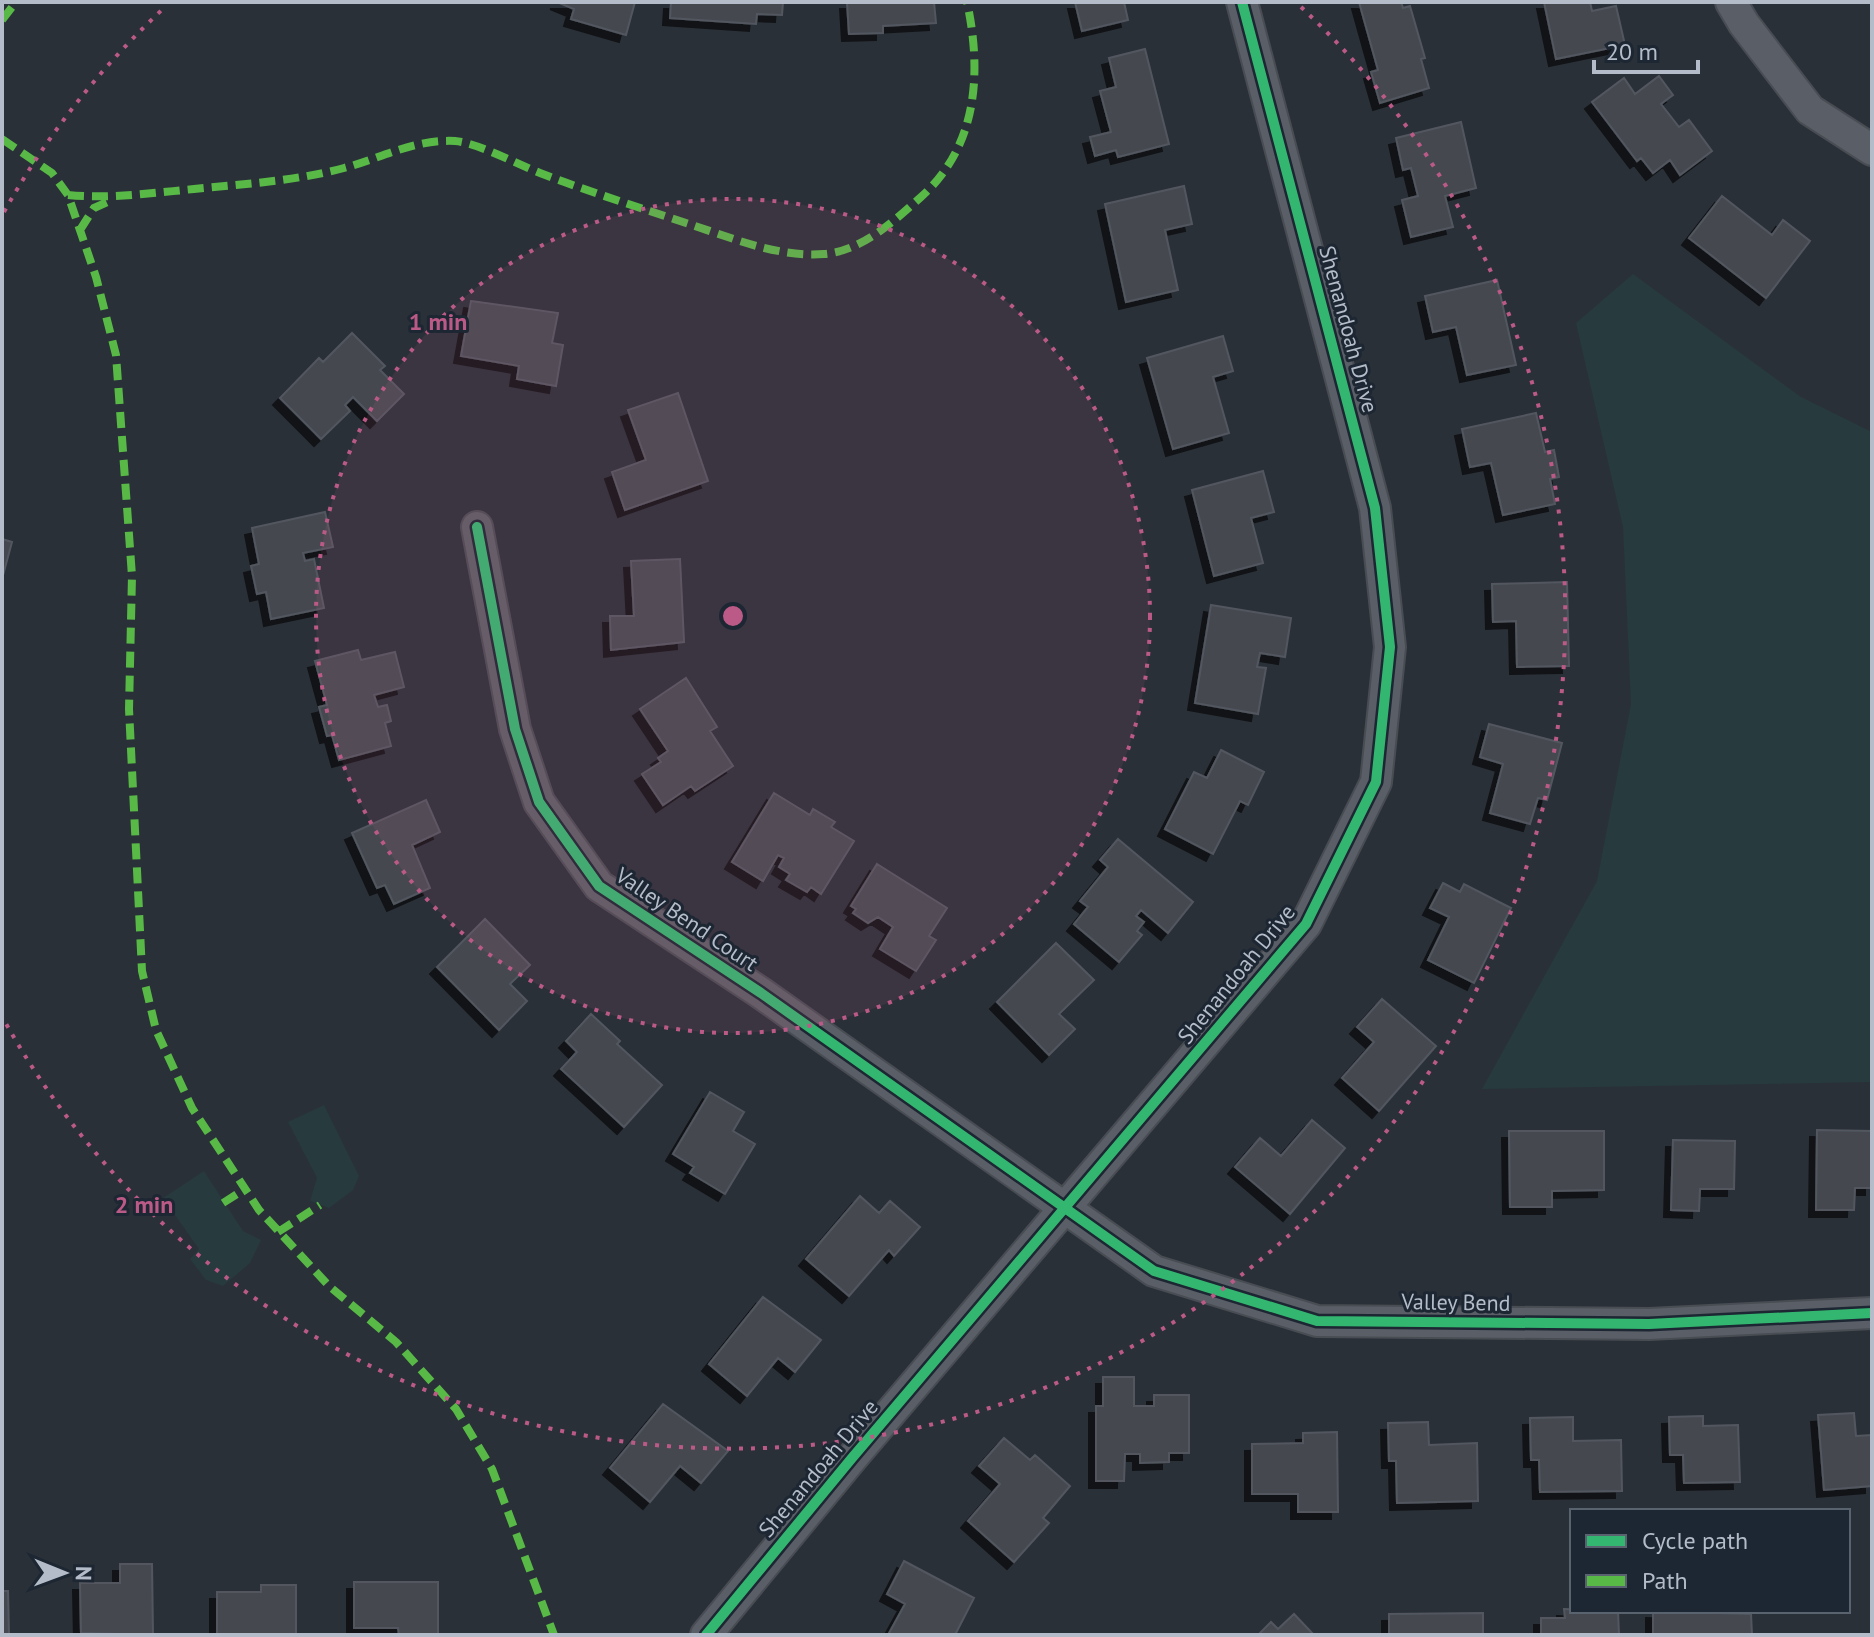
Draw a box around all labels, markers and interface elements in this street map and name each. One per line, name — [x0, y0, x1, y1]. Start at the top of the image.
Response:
scale bar — [1594, 24, 1698, 74]
text: 20 m — [1606, 36, 1658, 67]
street label: Shenandoah Drive — [1313, 242, 1385, 416]
text: 1 min — [409, 306, 467, 337]
centre of rings — [719, 602, 747, 630]
street label: Valley Bend Court — [610, 860, 764, 977]
street label: Shenandoah Drive — [1171, 899, 1301, 1049]
text: 2 min — [115, 1189, 173, 1220]
street label: Valley Bend — [1400, 1287, 1511, 1317]
street label: Shenandoah Drive — [752, 1393, 884, 1543]
legend — [1570, 1509, 1850, 1613]
text: Cycle path — [1642, 1525, 1748, 1556]
north arrow — [24, 1533, 104, 1613]
text: Path — [1642, 1565, 1688, 1596]
text: N — [70, 1566, 98, 1581]

